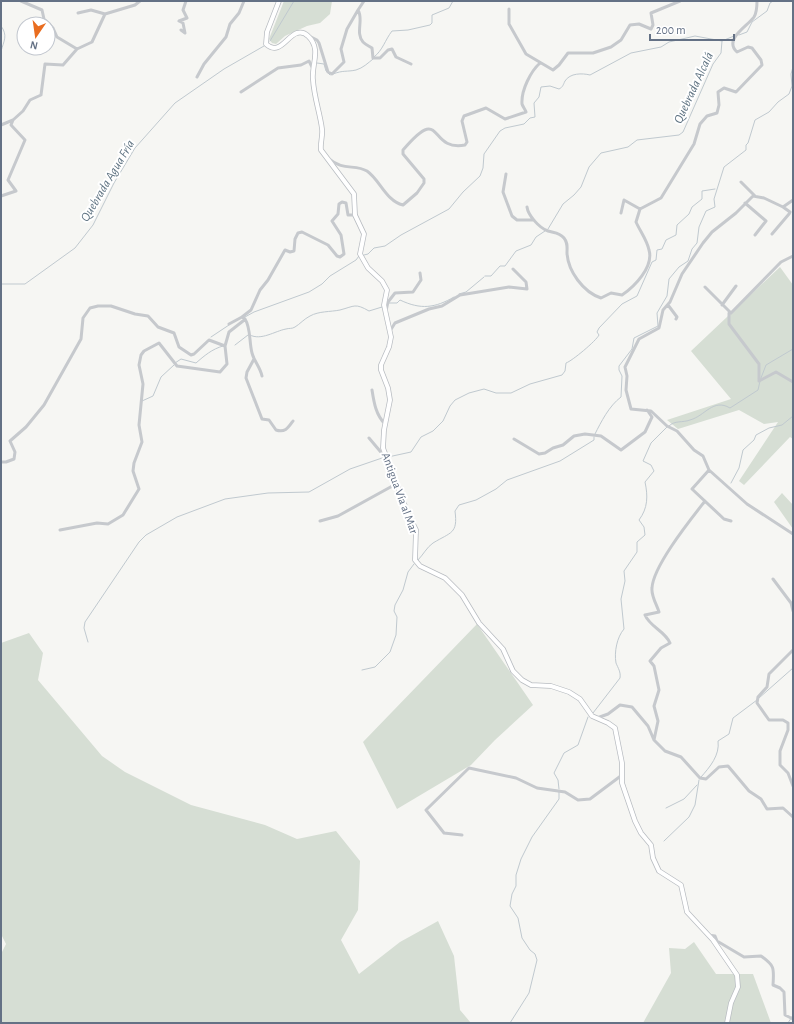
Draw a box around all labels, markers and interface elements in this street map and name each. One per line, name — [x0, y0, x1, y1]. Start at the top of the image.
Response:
north arrow — [16, 16, 56, 56]
scale bar — [650, 16, 734, 42]
text: 200 m — [656, 24, 686, 36]
text: N — [29, 39, 39, 51]
water label: Quebrada Alcalá — [672, 50, 716, 126]
water label: Quebrada Agua Fría — [79, 138, 138, 224]
street label: Antigua Vía al Mar — [380, 451, 420, 535]

